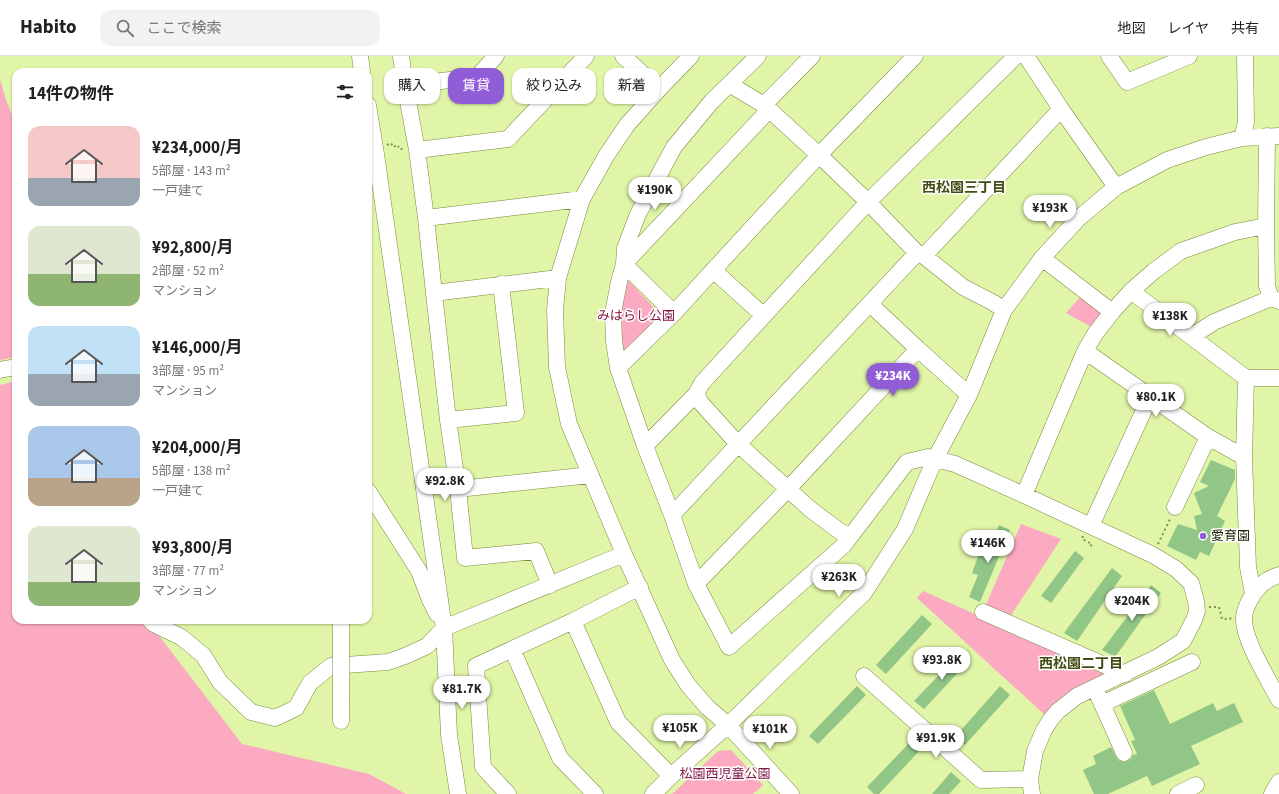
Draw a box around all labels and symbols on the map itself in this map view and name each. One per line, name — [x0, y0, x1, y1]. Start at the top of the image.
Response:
pin: ¥190K — [627, 177, 683, 211]
district label: 西松園三丁目 — [922, 178, 1006, 198]
pin: ¥193K — [1022, 195, 1078, 229]
pin: ¥138K — [1142, 303, 1198, 337]
park label: みはらし公園 — [597, 307, 675, 325]
pin: ¥234K — [865, 363, 921, 397]
pin: ¥80.1K — [1123, 384, 1189, 418]
pin: ¥92.8K — [412, 468, 478, 502]
place label: 愛育園 — [1211, 527, 1250, 545]
pin: ¥146K — [960, 530, 1016, 564]
marker: 愛育園 — [1198, 531, 1208, 541]
pin: ¥263K — [811, 564, 867, 598]
pin: ¥204K — [1104, 588, 1160, 622]
pin: ¥93.8K — [909, 647, 975, 681]
district label: 西松園二丁目 — [1039, 654, 1123, 674]
pin: ¥81.7K — [429, 676, 495, 710]
pin: ¥105K — [652, 715, 708, 749]
pin: ¥101K — [742, 716, 798, 750]
pin: ¥91.9K — [903, 725, 969, 759]
park label: 松園西児童公園 — [679, 765, 771, 783]

